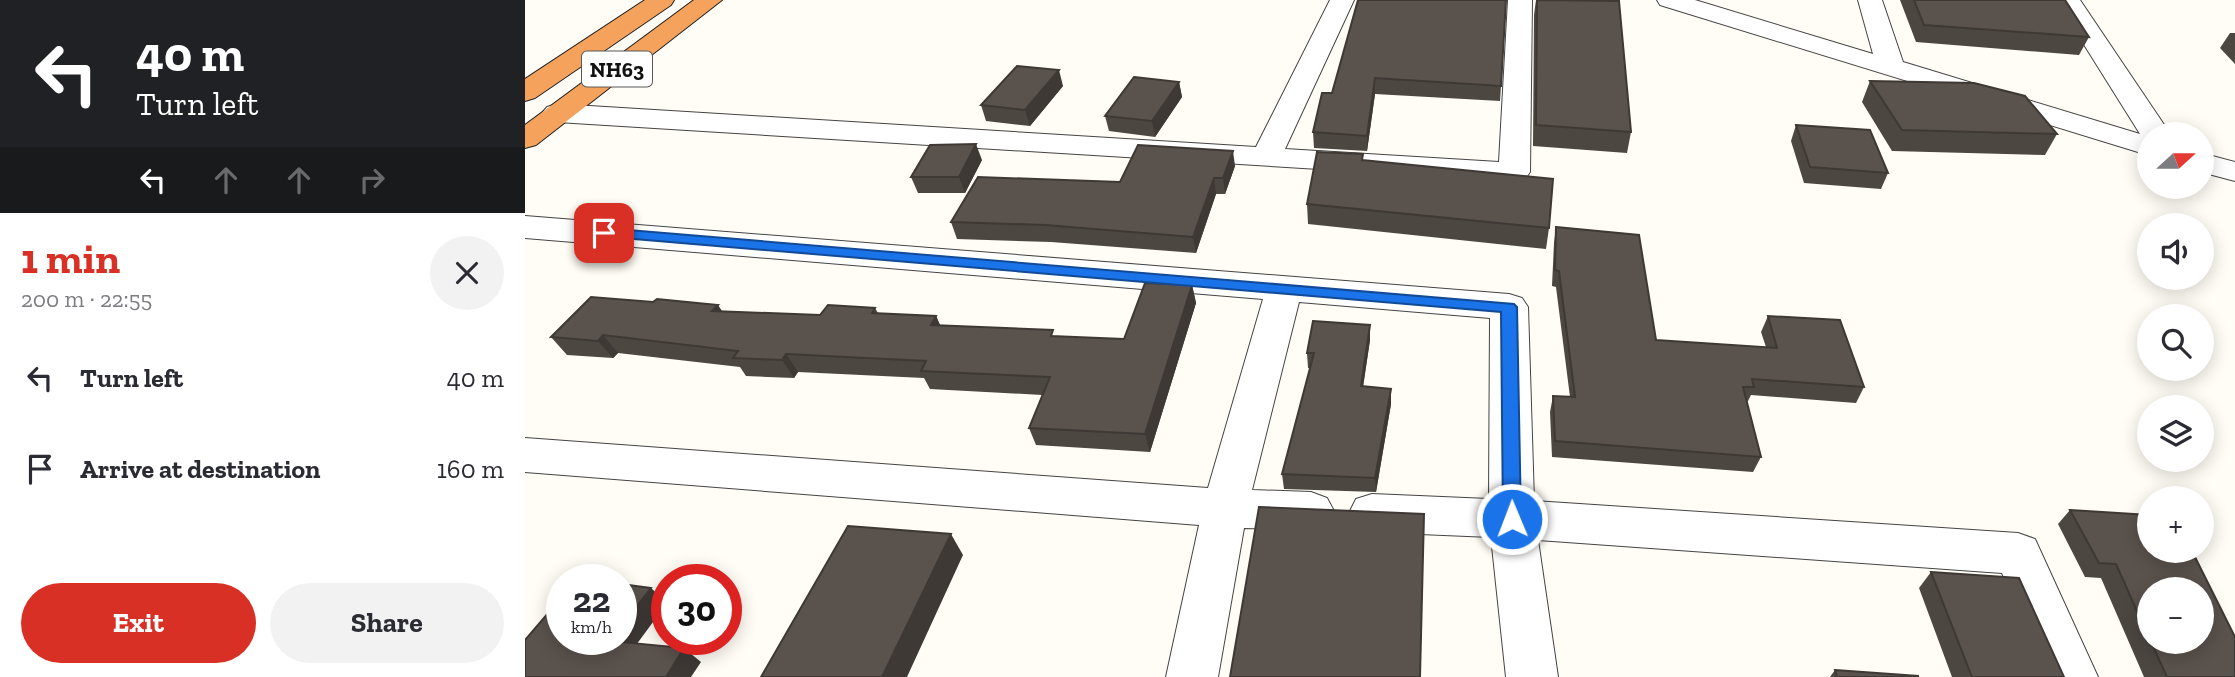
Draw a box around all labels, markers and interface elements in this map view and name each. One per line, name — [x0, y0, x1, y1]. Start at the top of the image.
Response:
text: 40 m — [136, 25, 244, 84]
icon: left — [21, 28, 112, 119]
road number: NH63 — [582, 52, 652, 86]
text: Turn left — [136, 85, 258, 123]
north arrow — [2137, 122, 2214, 200]
map controls — [2137, 122, 2214, 654]
icon: left — [134, 161, 172, 199]
icon: ahead — [207, 161, 245, 199]
icon: ahead — [280, 161, 318, 199]
icon: right — [353, 161, 391, 199]
pin — [574, 203, 634, 263]
button: sound — [2137, 213, 2214, 290]
icon: arrive — [585, 214, 623, 252]
text: 1 min — [21, 233, 120, 284]
button: close — [430, 236, 504, 310]
text: 200 m · 22:55 — [21, 285, 152, 313]
button: search — [2137, 304, 2214, 381]
icon: left — [21, 359, 59, 397]
text: Turn left — [80, 362, 183, 394]
text: 40 m — [447, 362, 504, 394]
button: layers — [2137, 395, 2214, 472]
icon: arrive — [21, 450, 59, 488]
text: Arrive at destination — [80, 453, 320, 485]
text: 160 m — [437, 453, 504, 485]
position arrow — [1475, 482, 1549, 556]
button: + — [2137, 486, 2214, 563]
speed limit sign: 30 — [651, 564, 742, 655]
button: − — [2137, 577, 2214, 654]
text: 22 — [573, 579, 610, 621]
button: Exit — [21, 583, 256, 663]
button: Share — [270, 583, 504, 663]
text: km/h — [571, 616, 612, 638]

